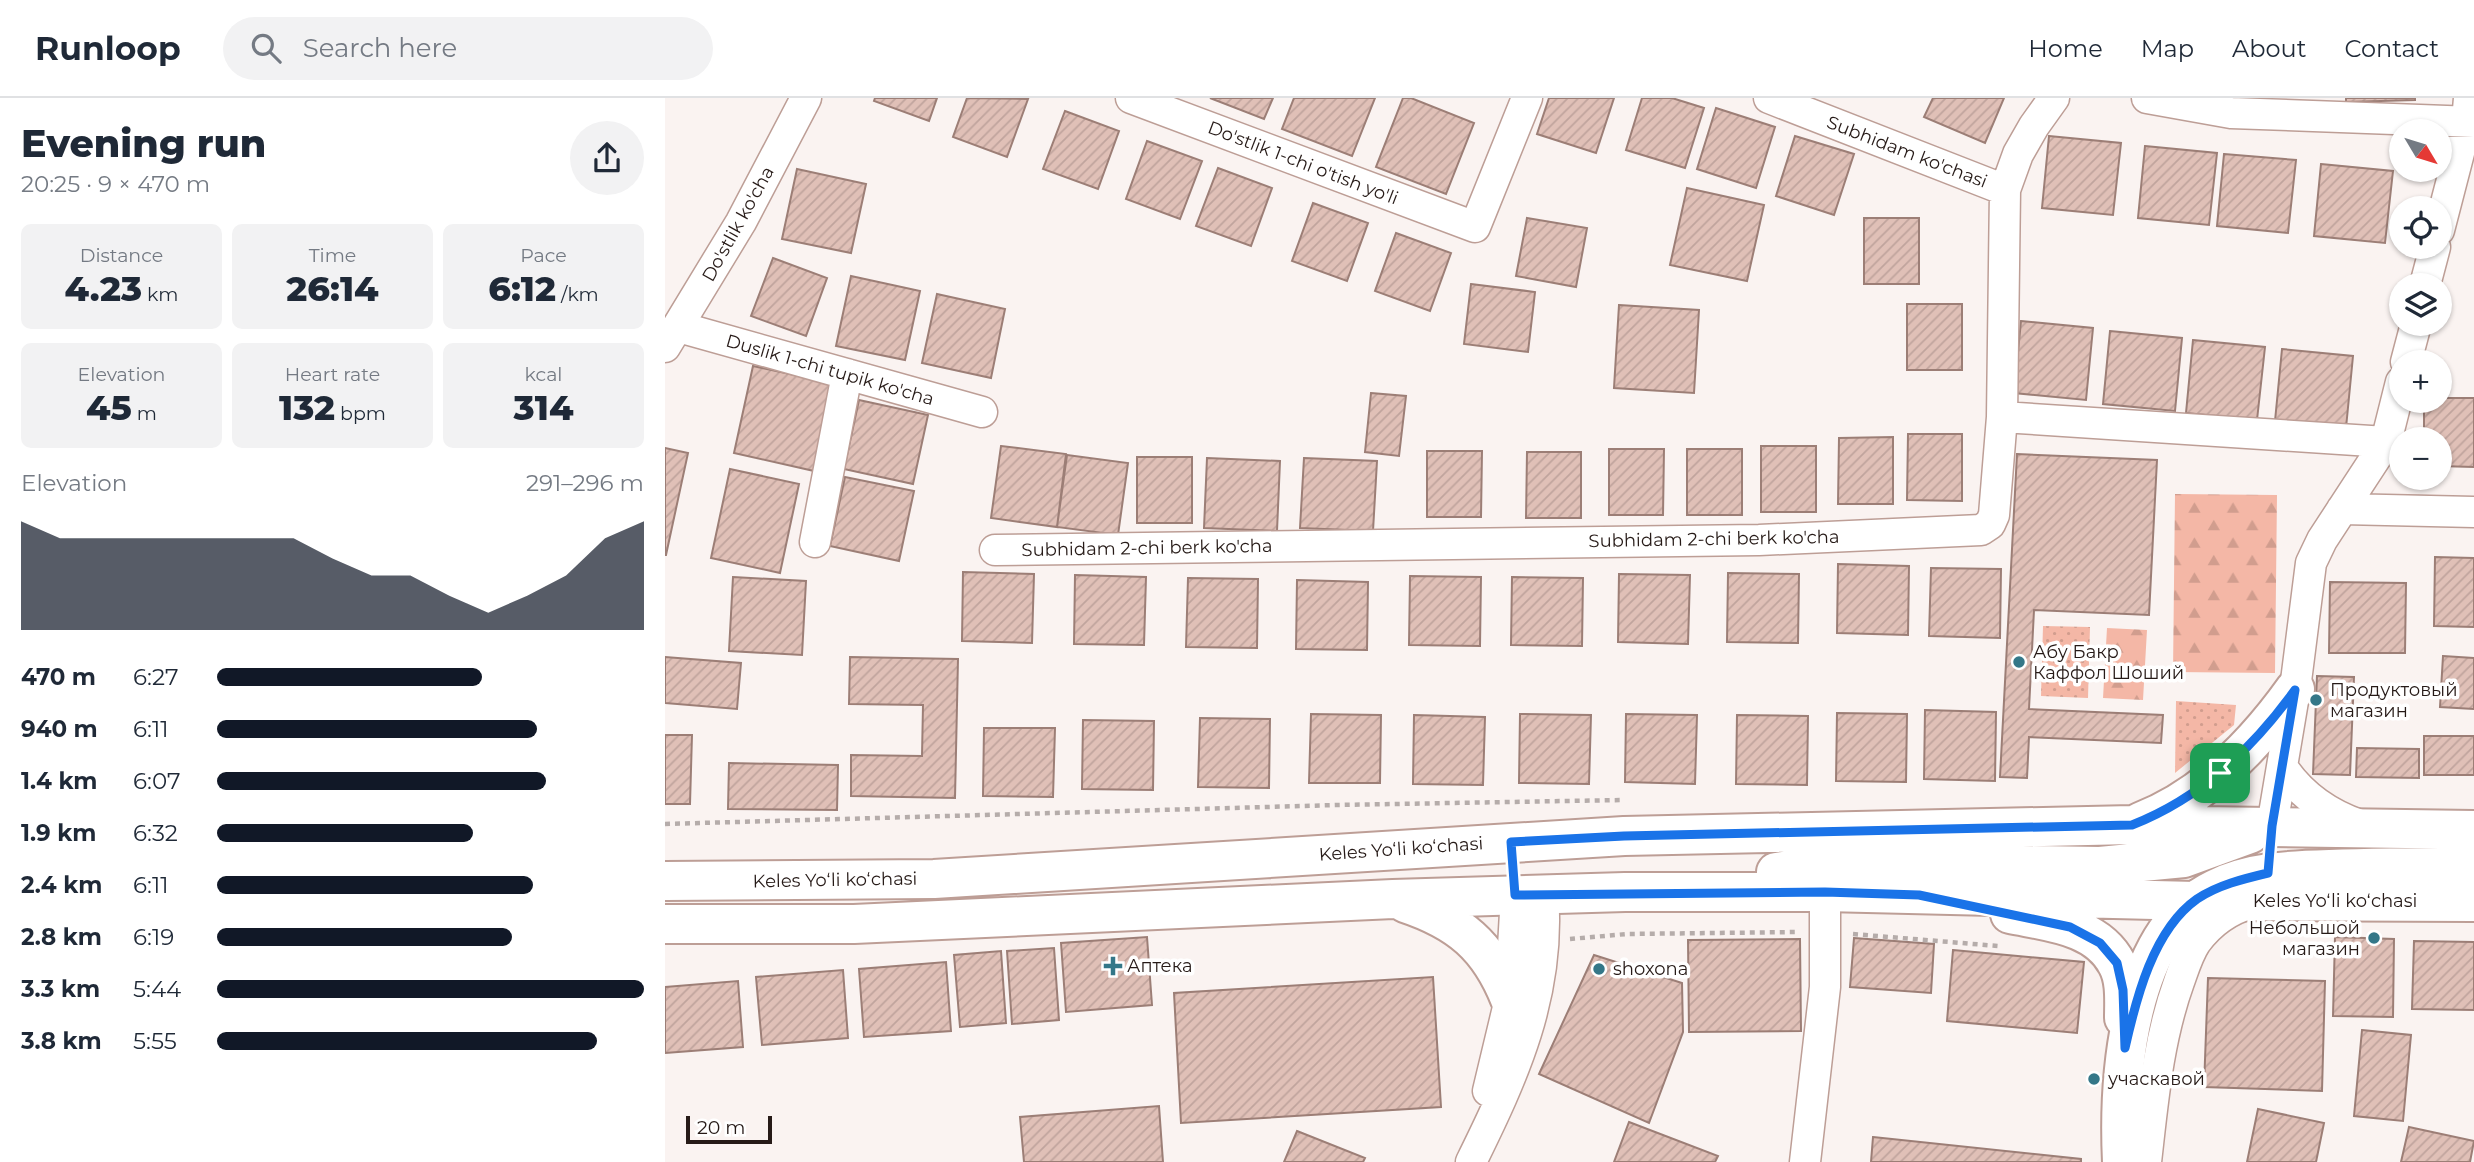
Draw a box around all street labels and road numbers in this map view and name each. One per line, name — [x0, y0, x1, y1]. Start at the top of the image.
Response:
street label: Subhidam ko'chasi — [1824, 111, 1990, 193]
street label: Do'stlik 1-chi o'tish yo'li — [1205, 116, 1401, 210]
street label: Do'stlik ko'cha — [697, 163, 779, 285]
street label: Duslik 1-chi tupik ko'cha — [723, 330, 937, 410]
street label: Subhidam 2-chi berk ko'cha — [1588, 526, 1840, 552]
street label: Subhidam 2-chi berk ko'cha — [1021, 535, 1273, 561]
street label: Keles Yoʻli koʻchasi — [1318, 832, 1484, 866]
street label: Keles Yoʻli koʻchasi — [753, 868, 917, 892]
street label: Keles Yoʻli koʻchasi — [2253, 890, 2417, 912]

